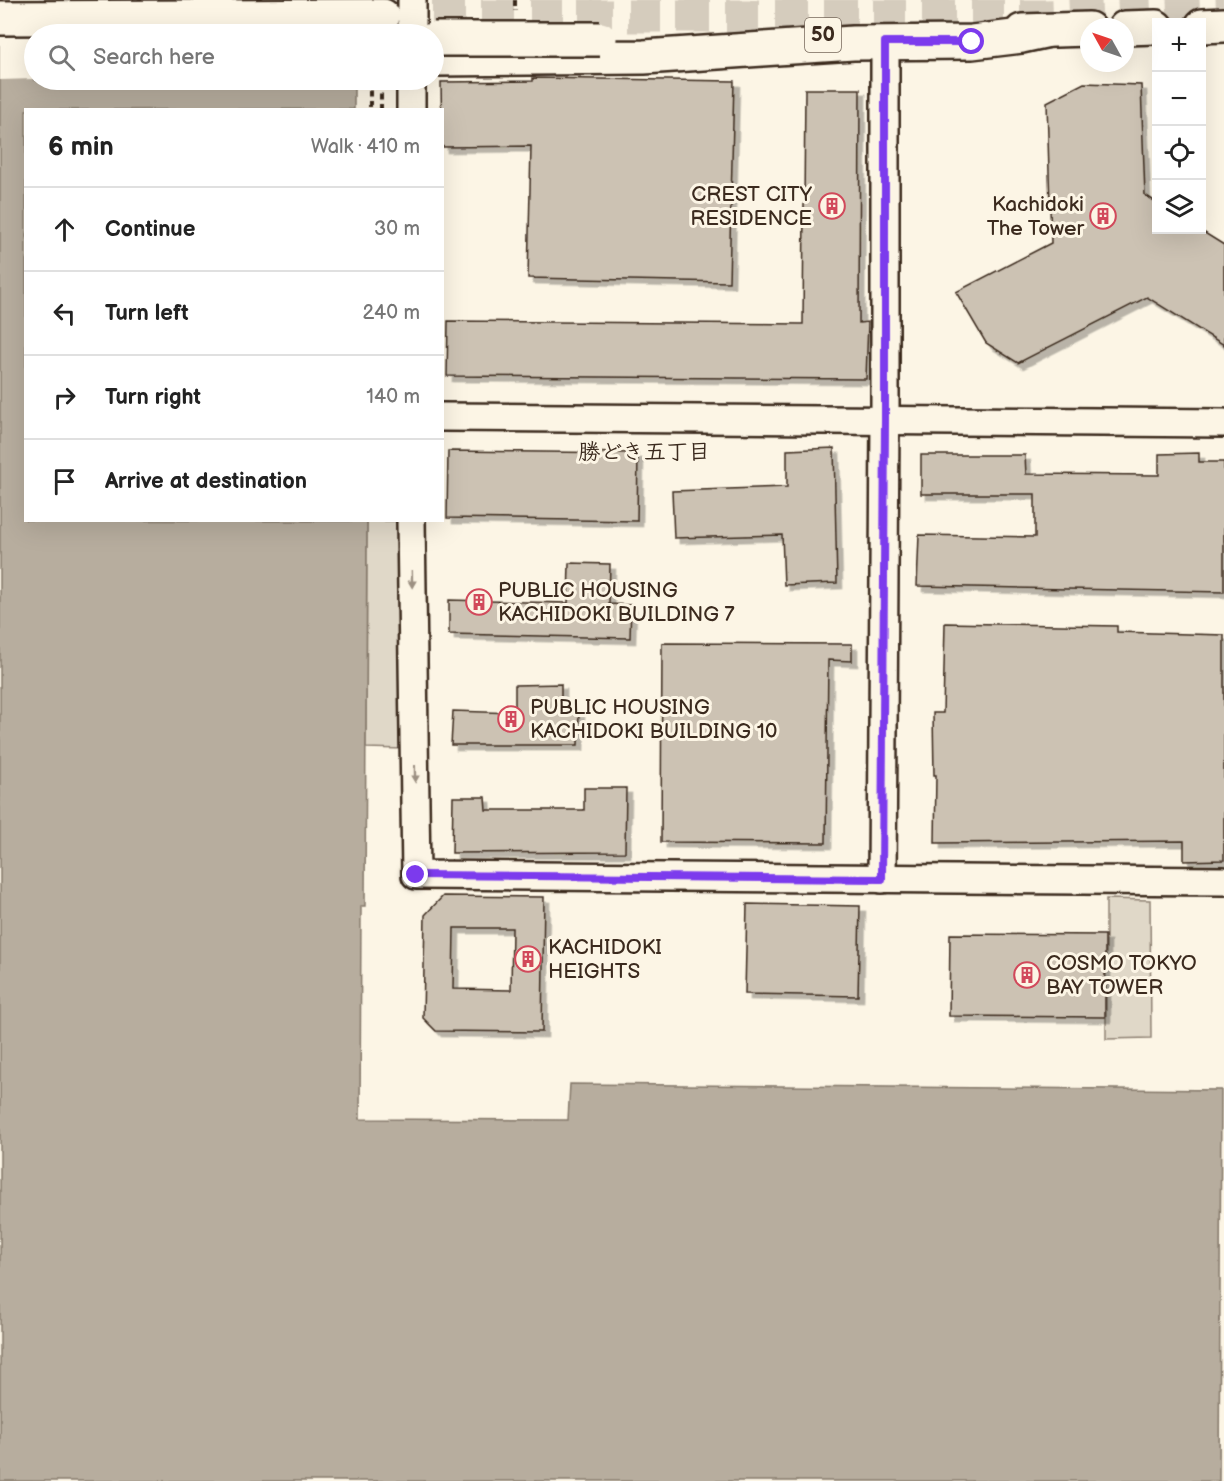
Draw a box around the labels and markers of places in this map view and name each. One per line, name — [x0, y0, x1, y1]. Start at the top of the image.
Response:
place label: CREST CITY RESIDENCE — [690, 182, 813, 231]
building icon: CREST CITY RESIDENCE — [817, 191, 847, 221]
place label: Kachidoki The Tower — [987, 192, 1084, 241]
building icon: Kachidoki The Tower — [1088, 201, 1118, 231]
place label: PUBLIC HOUSING KACHIDOKI BUILDING 7 — [498, 578, 735, 627]
building icon: PUBLIC HOUSING KACHIDOKI BUILDING 7 — [464, 587, 494, 617]
place label: PUBLIC HOUSING KACHIDOKI BUILDING 10 — [530, 695, 777, 744]
building icon: PUBLIC HOUSING KACHIDOKI BUILDING 10 — [496, 704, 526, 734]
place label: KACHIDOKI HEIGHTS — [548, 935, 662, 984]
building icon: KACHIDOKI HEIGHTS — [513, 944, 543, 974]
place label: COSMO TOKYO BAY TOWER — [1046, 951, 1197, 1000]
building icon: COSMO TOKYO BAY TOWER — [1012, 960, 1042, 990]

